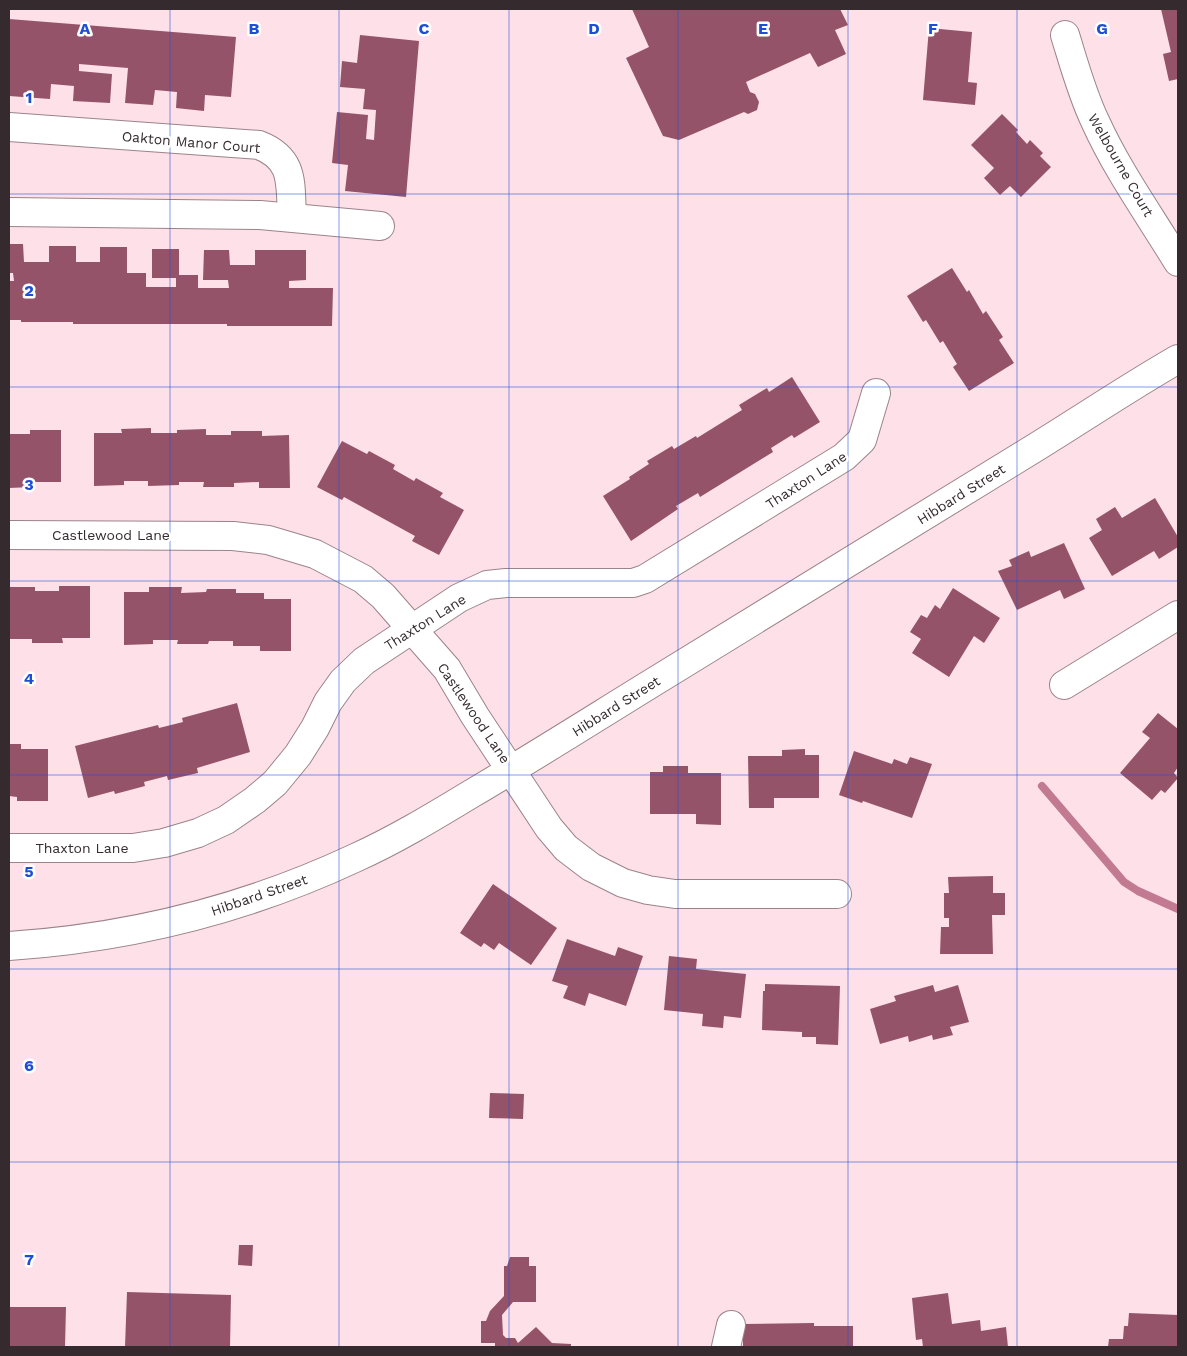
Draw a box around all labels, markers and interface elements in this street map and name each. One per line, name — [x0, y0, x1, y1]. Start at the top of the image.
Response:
text: A — [80, 19, 91, 38]
text: B — [249, 19, 260, 38]
text: C — [419, 19, 430, 38]
text: D — [588, 19, 600, 38]
text: E — [758, 19, 768, 38]
text: F — [928, 19, 938, 38]
text: G — [1096, 19, 1108, 38]
text: 1 — [26, 88, 32, 107]
street label: Welbourne Court — [1085, 111, 1157, 219]
street label: Oakton Manor Court — [121, 128, 261, 156]
text: 2 — [24, 281, 34, 300]
street label: Thaxton Lane — [763, 448, 849, 512]
street label: Hibbard Street — [914, 460, 1008, 527]
text: 3 — [24, 475, 34, 494]
street label: Castlewood Lane — [52, 527, 170, 543]
street label: Thaxton Lane — [381, 591, 469, 653]
street label: Castlewood Lane — [434, 660, 514, 766]
text: 4 — [24, 669, 34, 688]
street label: Hibbard Street — [569, 672, 663, 739]
street label: Thaxton Lane — [36, 840, 128, 856]
text: 5 — [24, 862, 34, 881]
street label: Hibbard Street — [209, 871, 309, 919]
text: 6 — [24, 1056, 34, 1075]
text: 7 — [24, 1250, 34, 1269]

